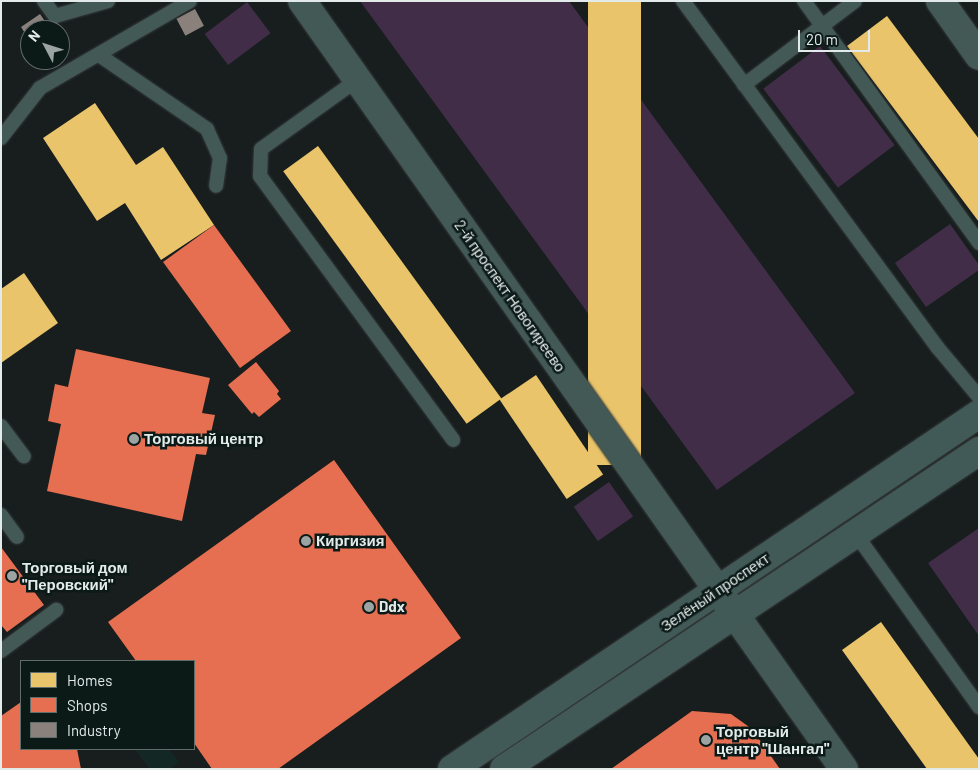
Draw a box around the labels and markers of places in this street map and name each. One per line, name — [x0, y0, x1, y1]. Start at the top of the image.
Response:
place label: Торговый центр — [144, 430, 263, 448]
marker: Торговый центр — [128, 433, 140, 445]
place label: Киргизия — [316, 532, 384, 550]
marker: Киргизия — [300, 535, 312, 547]
place label: Торговый дом "Перовский" — [22, 558, 128, 593]
marker: Торговый дом "Перовский" — [6, 570, 18, 582]
place label: Ddx — [379, 598, 405, 616]
marker: Ddx — [363, 601, 375, 613]
place label: Торговый центр "Шангал" — [716, 722, 829, 757]
marker: Торговый центр "Шангал" — [700, 734, 712, 746]

